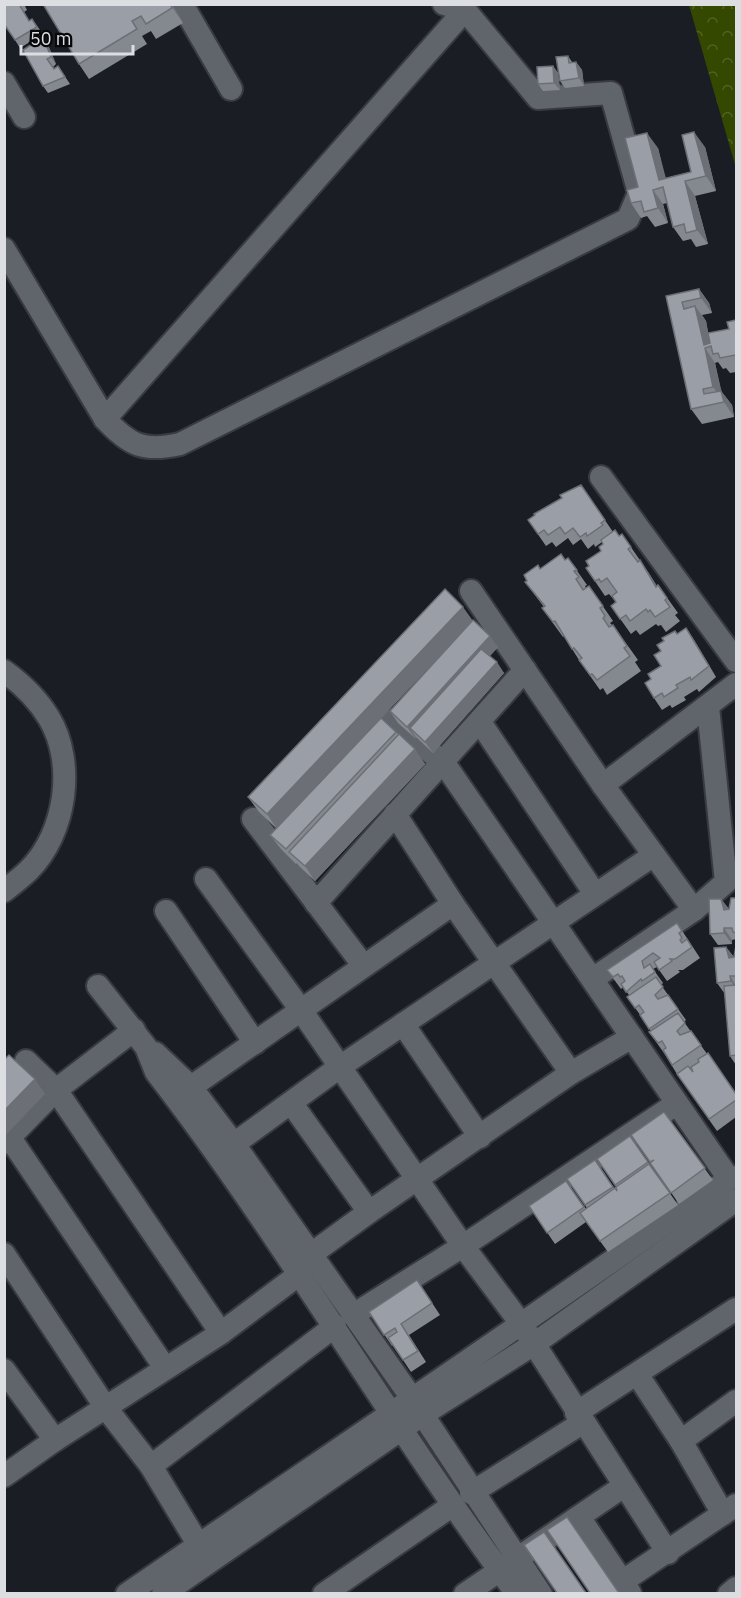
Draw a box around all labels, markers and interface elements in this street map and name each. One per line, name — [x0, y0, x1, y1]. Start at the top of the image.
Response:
scale bar — [21, 18, 134, 56]
text: 50 m — [30, 27, 72, 50]

